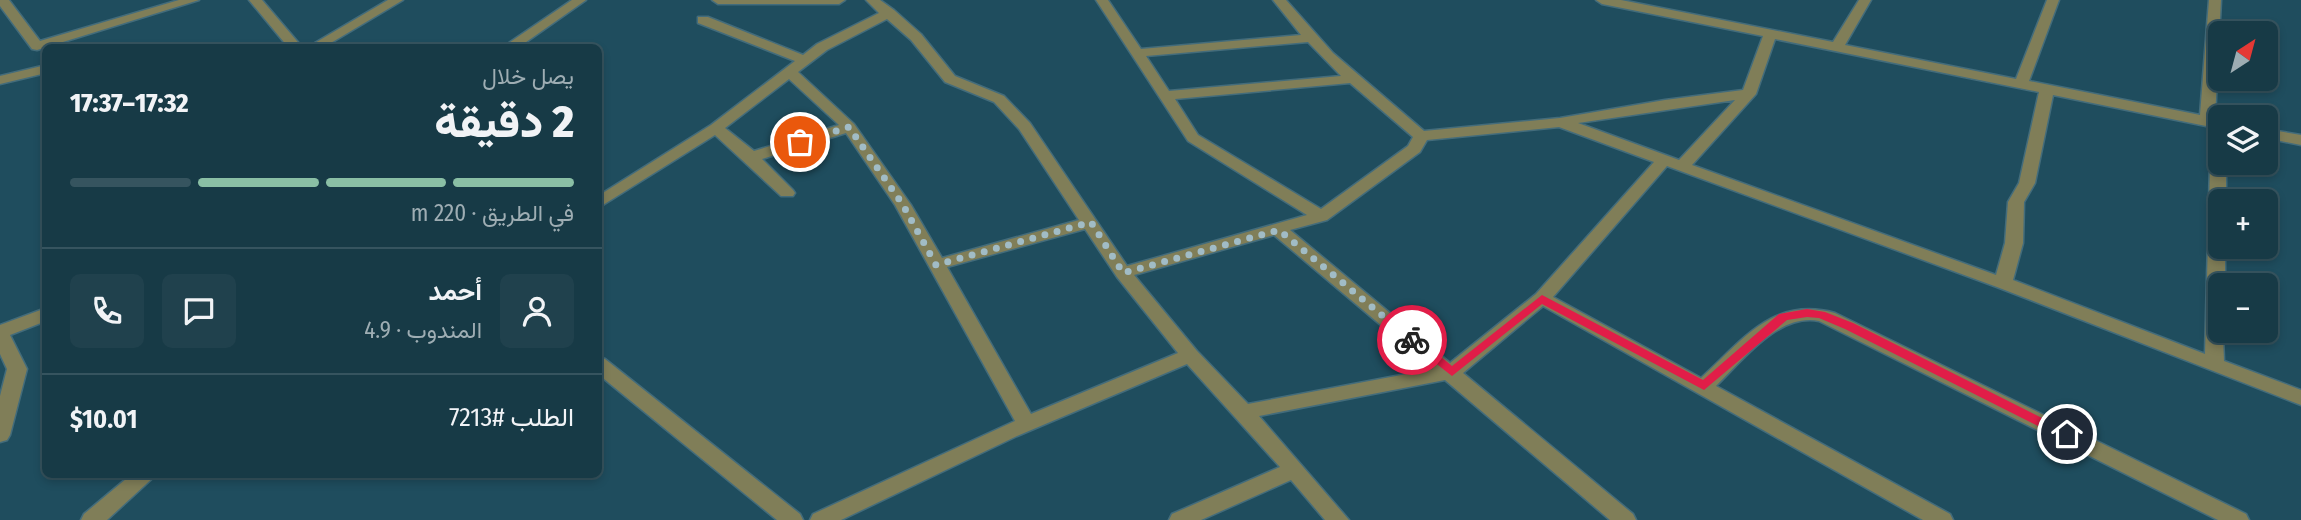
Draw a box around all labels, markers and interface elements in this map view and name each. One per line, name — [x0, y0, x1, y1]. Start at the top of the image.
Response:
north arrow — [2208, 21, 2278, 91]
map controls — [2208, 21, 2278, 343]
text: يصل خلال — [482, 62, 574, 90]
text: 17:32–17:37 — [70, 88, 189, 119]
text: 2 دقيقة — [434, 94, 574, 149]
button: layers — [2208, 105, 2278, 175]
pin — [770, 112, 830, 172]
icon: bag — [781, 123, 819, 161]
button: + — [2208, 189, 2278, 259]
text: في الطريق · 220 m — [411, 199, 574, 227]
button: − — [2208, 273, 2278, 343]
button: phone — [70, 274, 144, 348]
button: chat — [162, 274, 236, 348]
button: person — [500, 274, 574, 348]
text: أحمد — [429, 276, 482, 307]
courier — [1377, 305, 1447, 375]
text: المندوب · 4.9 — [364, 316, 482, 344]
icon: bike — [1393, 321, 1431, 359]
text: الطلب #7213 — [449, 402, 574, 433]
text: $10.01 — [70, 404, 137, 435]
pin — [2037, 404, 2097, 464]
icon: home — [2048, 415, 2086, 453]

